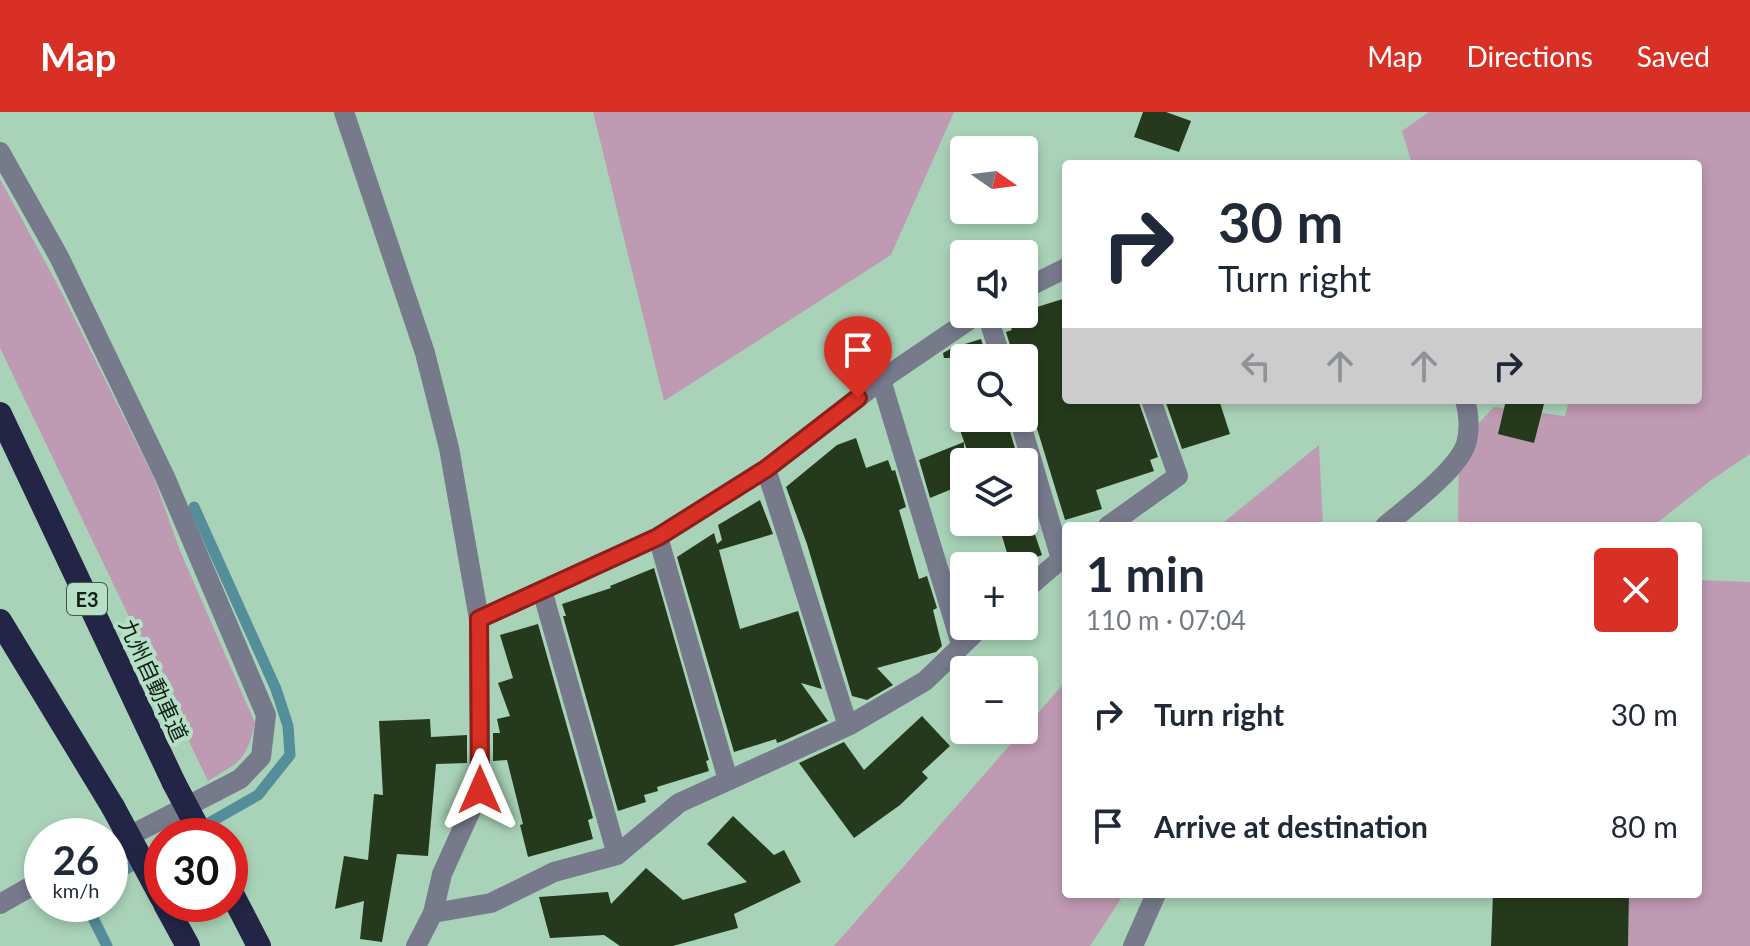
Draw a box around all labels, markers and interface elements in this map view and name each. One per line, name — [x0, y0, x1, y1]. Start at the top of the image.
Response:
text: Map — [40, 33, 116, 79]
text: Map — [1367, 39, 1422, 73]
text: Directions — [1466, 39, 1593, 73]
text: Saved — [1637, 39, 1710, 73]
north arrow — [950, 136, 1038, 224]
map controls — [950, 136, 1038, 744]
text: 30 m — [1218, 188, 1343, 255]
icon: right — [1086, 192, 1190, 296]
button: sound — [950, 240, 1038, 328]
text: Turn right — [1218, 256, 1371, 300]
pin — [824, 316, 892, 398]
icon: arrive — [836, 328, 880, 372]
button: search — [950, 344, 1038, 432]
icon: left — [1234, 344, 1278, 388]
icon: ahead — [1318, 344, 1362, 388]
icon: ahead — [1402, 344, 1446, 388]
icon: right — [1486, 344, 1530, 388]
button: layers — [950, 448, 1038, 536]
text: 1 min — [1086, 545, 1205, 602]
button: close — [1594, 548, 1678, 632]
button: + — [950, 552, 1038, 640]
road number: E3 — [67, 583, 107, 615]
text: 110 m · 07:04 — [1086, 604, 1246, 636]
street label: 九州自動車道 — [114, 614, 194, 746]
button: − — [950, 656, 1038, 744]
icon: right — [1086, 692, 1130, 736]
text: Turn right — [1154, 696, 1284, 732]
text: 30 m — [1611, 696, 1678, 732]
position arrow — [438, 748, 522, 832]
icon: arrive — [1086, 804, 1130, 848]
text: Arrive at destination — [1154, 808, 1428, 844]
text: 80 m — [1611, 808, 1678, 844]
speed limit sign: 30 — [144, 818, 248, 922]
text: 26 — [53, 836, 99, 884]
text: km/h — [53, 878, 99, 902]

